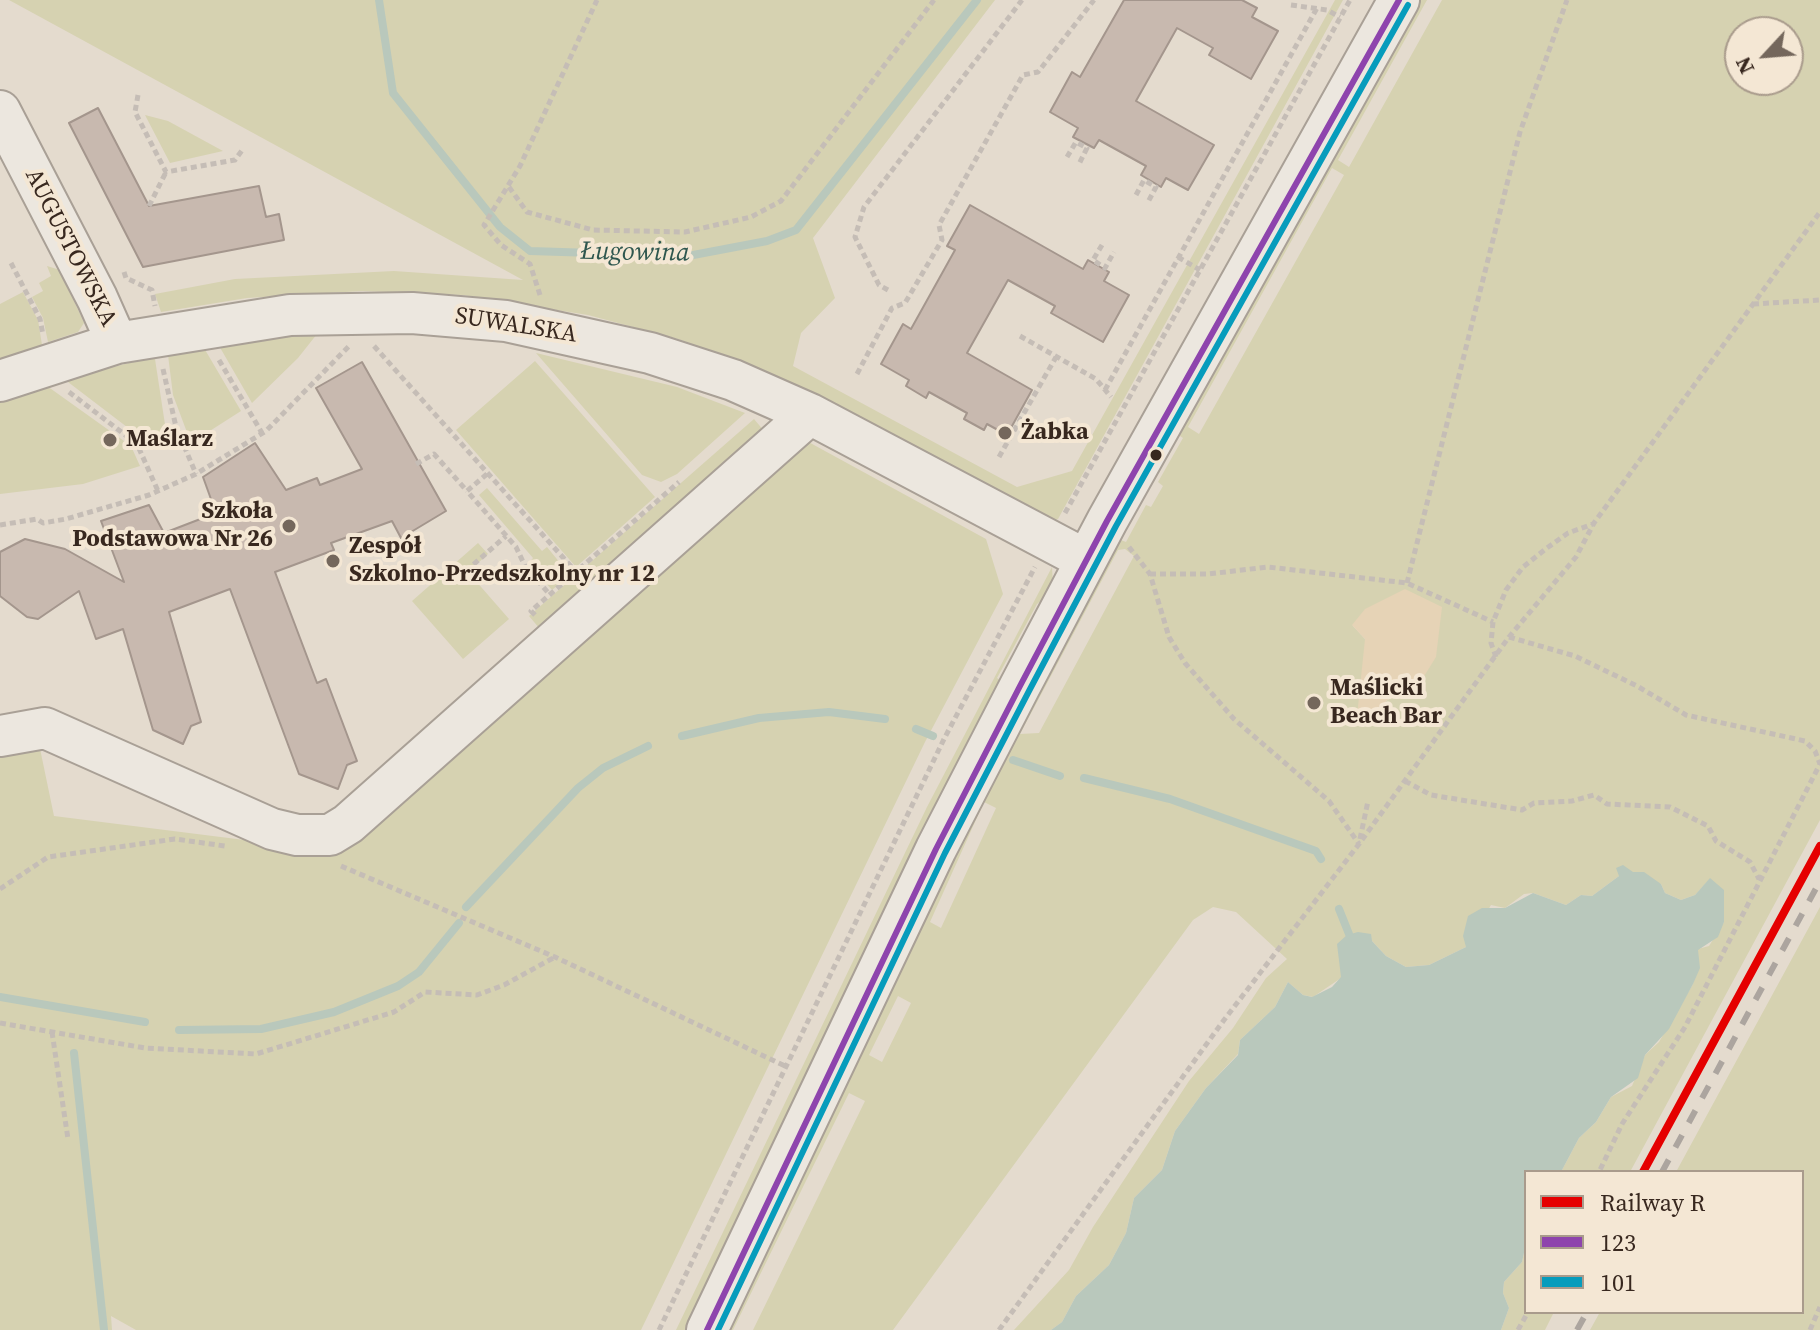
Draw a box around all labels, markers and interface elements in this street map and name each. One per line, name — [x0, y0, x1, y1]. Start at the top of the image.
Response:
north arrow — [1724, 16, 1804, 96]
text: N — [1727, 52, 1761, 79]
street label: AUGUSTOWSKA — [18, 164, 122, 332]
water label: Ługowina — [580, 236, 690, 270]
street label: SUWALSKA — [453, 302, 579, 350]
place label: Żabka — [1021, 419, 1089, 447]
marker: Żabka — [996, 424, 1014, 442]
place label: Maślarz — [126, 426, 213, 454]
marker: Maślarz — [101, 431, 119, 449]
unlabelled marker — [1148, 447, 1164, 463]
place label: Szkoła Podstawowa Nr 26 — [72, 498, 273, 554]
marker: Szkoła Podstawowa Nr 26 — [280, 517, 298, 535]
place label: Zespół Szkolno-Przedszkolny nr 12 — [349, 533, 655, 589]
marker: Zespół Szkolno-Przedszkolny nr 12 — [324, 552, 342, 570]
place label: Maślicki Beach Bar — [1330, 675, 1442, 731]
marker: Maślicki Beach Bar — [1305, 694, 1323, 712]
legend — [1524, 1170, 1804, 1314]
text: Railway R — [1600, 1186, 1705, 1219]
text: 123 — [1600, 1226, 1636, 1259]
text: 101 — [1600, 1266, 1636, 1299]

